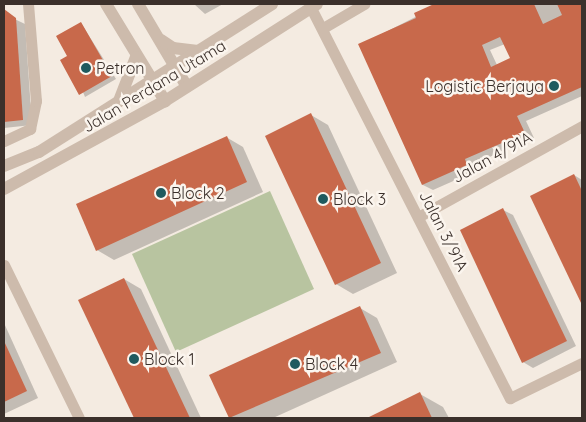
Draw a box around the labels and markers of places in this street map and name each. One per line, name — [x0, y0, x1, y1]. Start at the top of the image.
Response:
place label: Petron — [96, 58, 145, 78]
marker: Petron — [80, 62, 92, 74]
place label: Logistic Berjaya — [425, 76, 544, 96]
marker: Logistic Berjaya — [548, 80, 560, 92]
place label: Block 2 — [171, 183, 225, 203]
marker: Block 2 — [155, 187, 167, 199]
place label: Block 3 — [333, 189, 386, 209]
marker: Block 3 — [317, 193, 329, 205]
place label: Block 1 — [144, 349, 195, 369]
marker: Block 1 — [128, 353, 140, 365]
place label: Block 4 — [305, 354, 358, 374]
marker: Block 4 — [289, 358, 301, 370]

